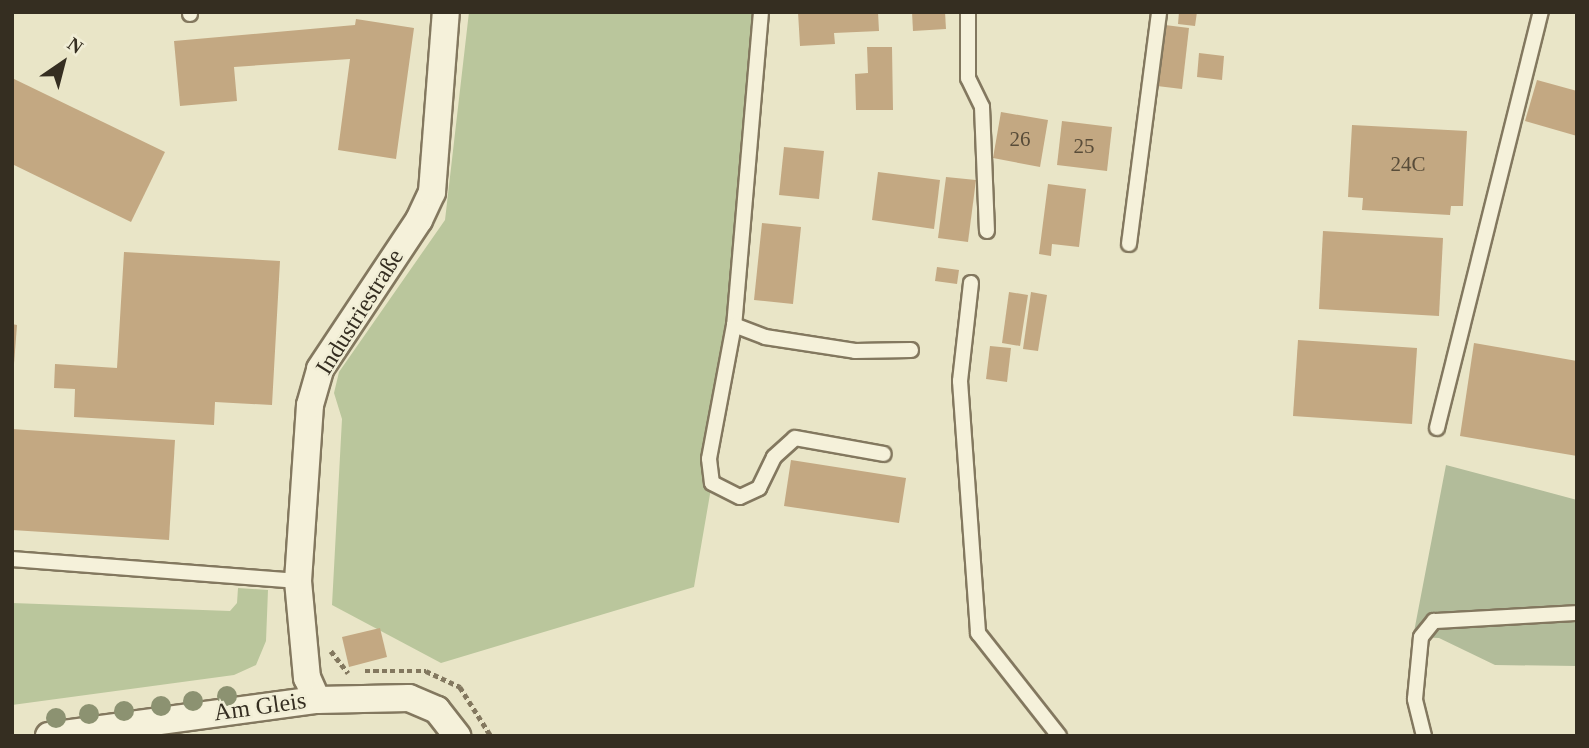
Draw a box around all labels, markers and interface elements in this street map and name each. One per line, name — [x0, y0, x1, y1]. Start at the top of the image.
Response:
north arrow — [28, 28, 98, 98]
text: N — [64, 33, 87, 58]
house number: 26 — [1010, 126, 1030, 152]
house number: 25 — [1074, 133, 1094, 159]
house number: 24C — [1390, 151, 1426, 177]
street label: Industriestraße — [310, 244, 410, 380]
street label: Am Gleis — [212, 686, 308, 728]

